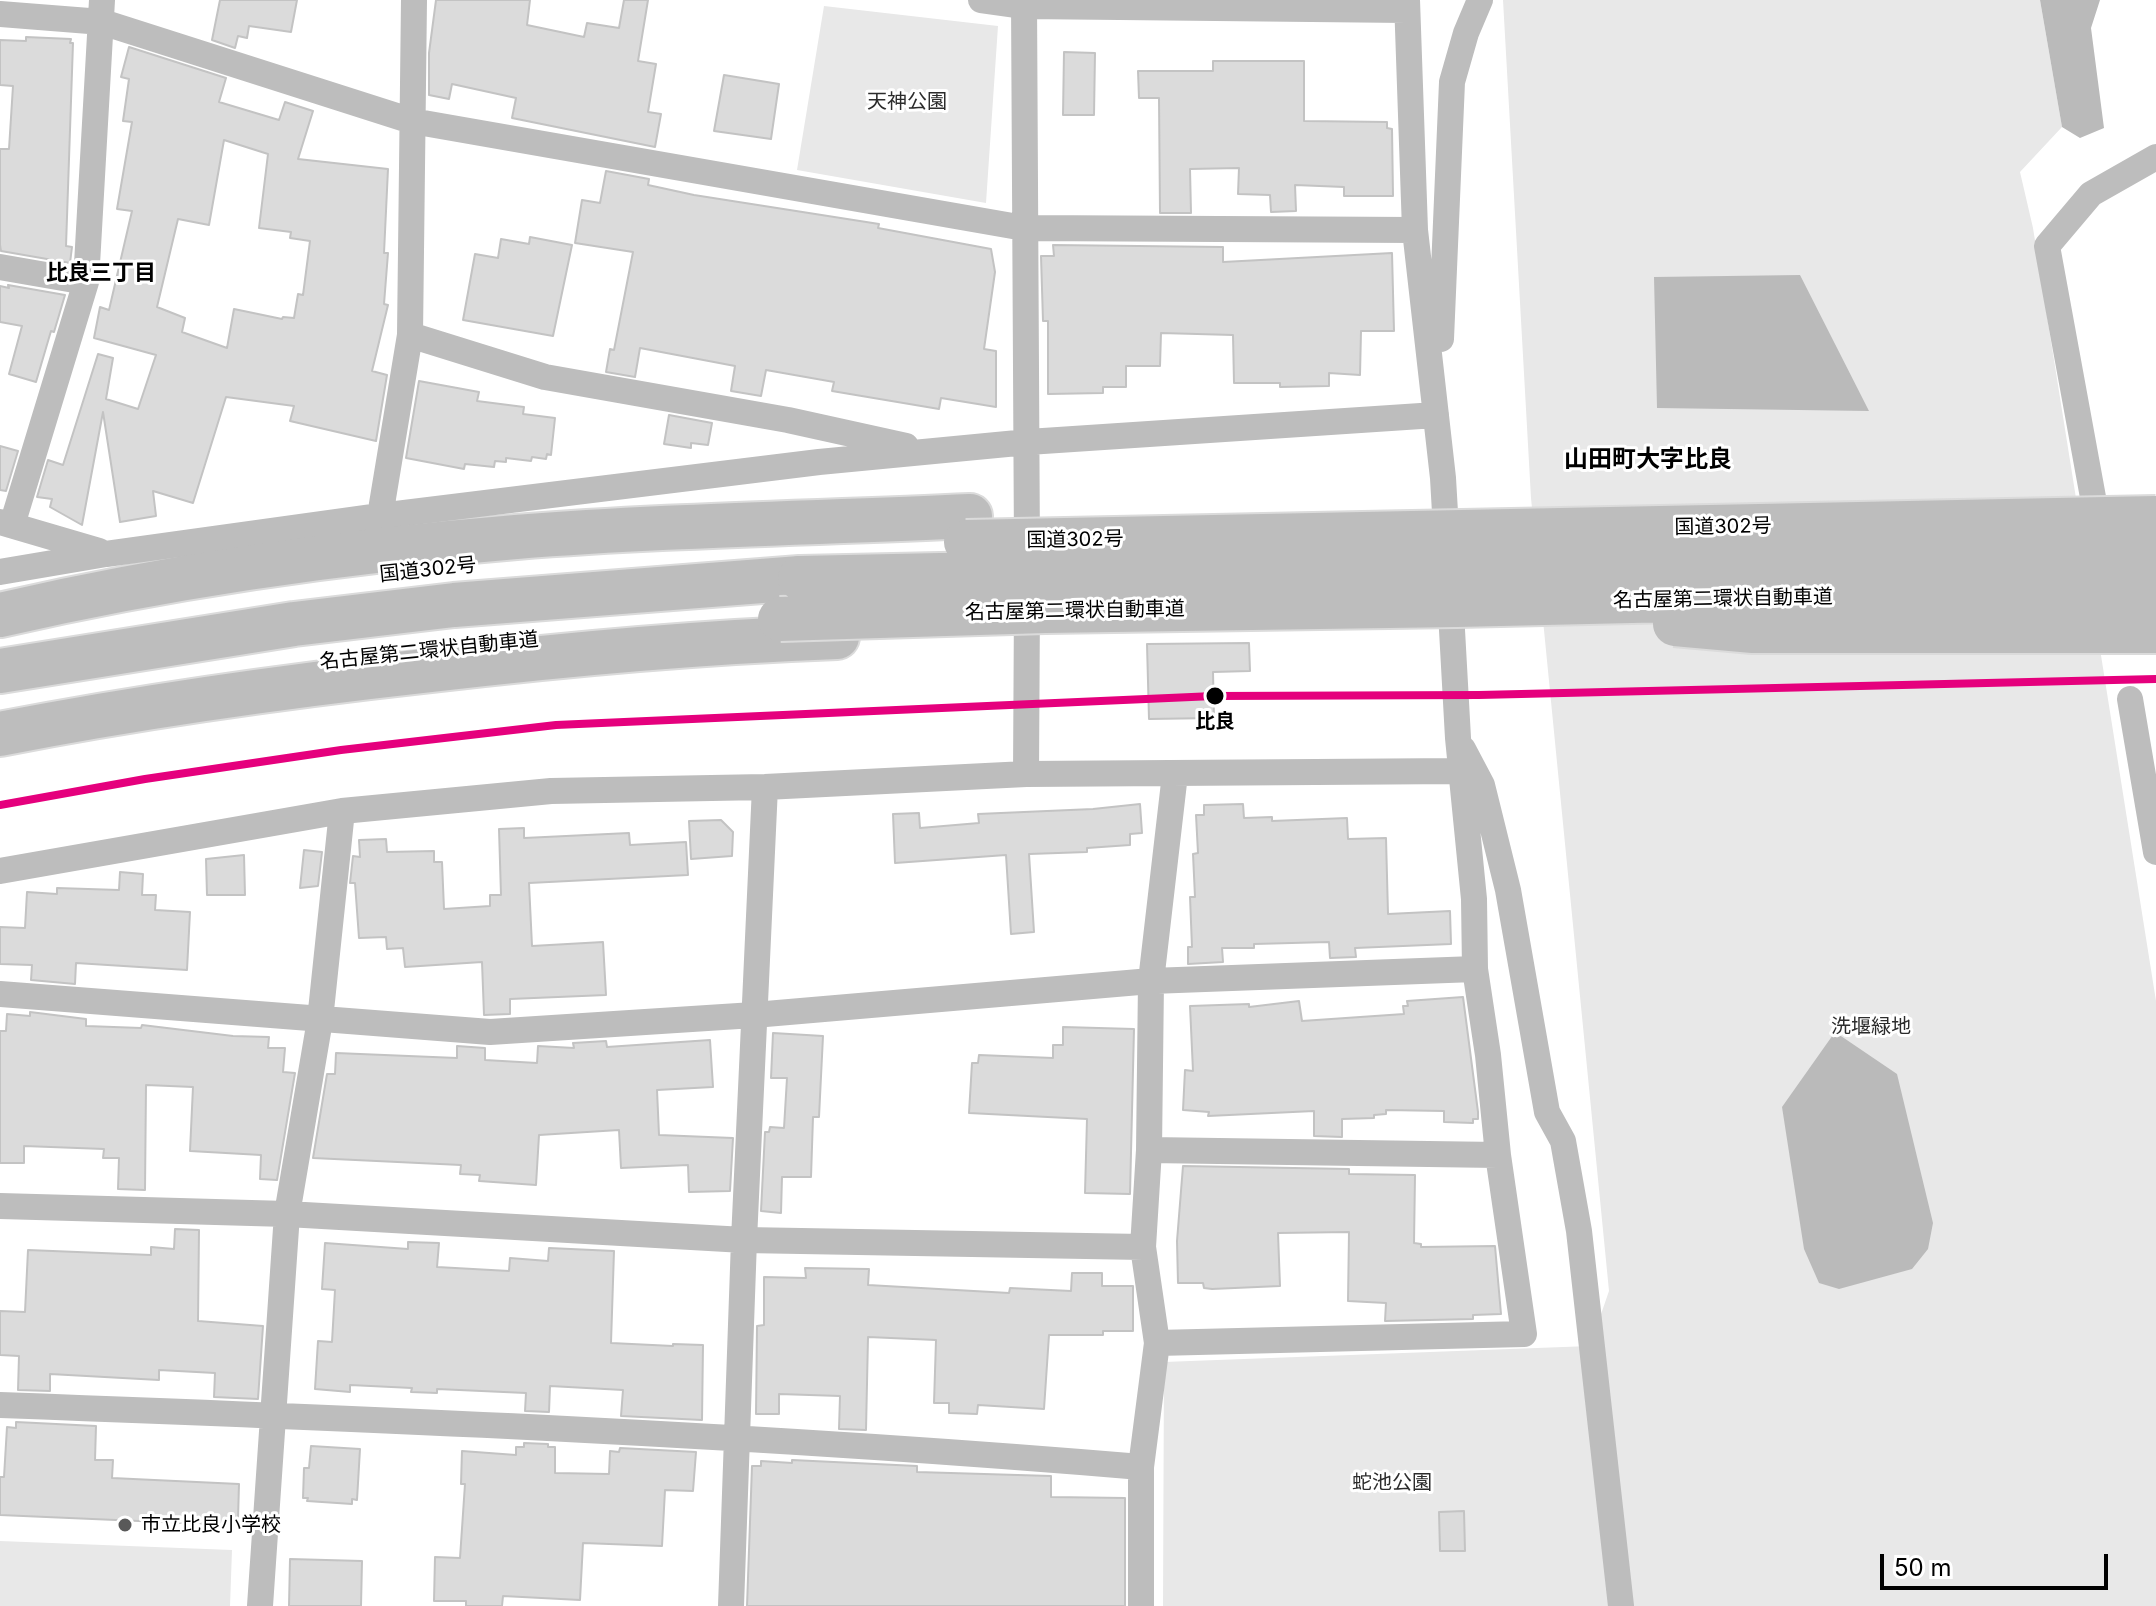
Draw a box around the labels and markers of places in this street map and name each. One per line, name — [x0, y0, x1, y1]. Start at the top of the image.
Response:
marker: 比良 — [1204, 685, 1226, 707]
place label: 比良 — [1195, 710, 1235, 734]
place label: 市立比良小学校 — [141, 1513, 281, 1537]
marker: 市立比良小学校 — [116, 1516, 134, 1534]

